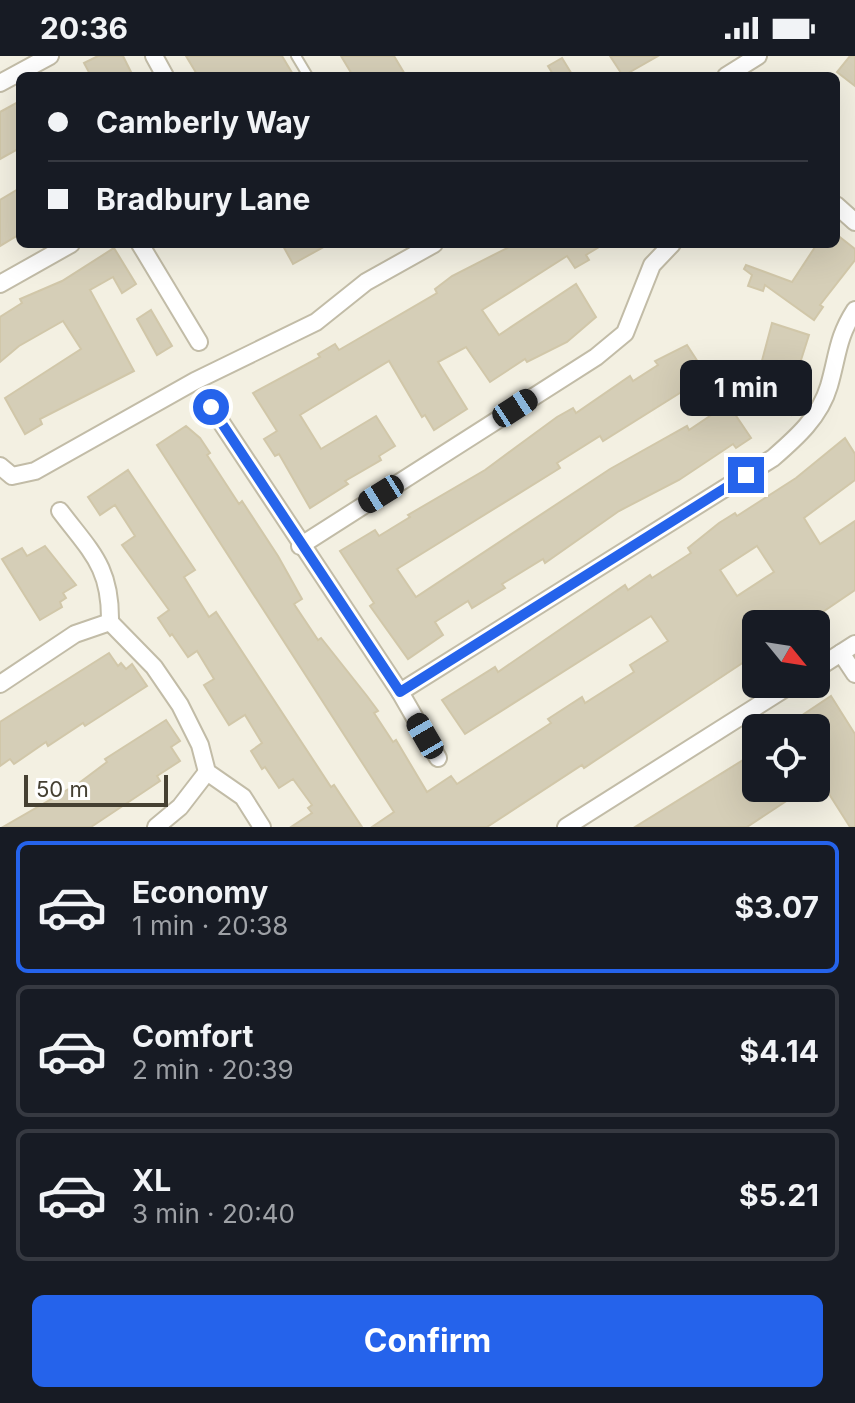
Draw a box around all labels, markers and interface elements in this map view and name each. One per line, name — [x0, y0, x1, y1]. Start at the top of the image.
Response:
text: 20:36 — [40, 10, 128, 46]
text: Camberly Way — [96, 104, 310, 140]
text: Bradbury Lane — [96, 181, 310, 217]
callout: 1 min — [680, 359, 812, 415]
text: 1 min — [714, 372, 778, 403]
car — [488, 385, 542, 431]
route start — [193, 389, 229, 425]
route end — [728, 457, 764, 493]
car — [354, 471, 408, 517]
north arrow — [742, 610, 830, 698]
map controls — [742, 610, 830, 802]
car — [403, 709, 447, 763]
button: locate — [742, 714, 830, 802]
scale bar — [24, 771, 168, 807]
text: 50 m — [36, 776, 89, 802]
icon: car — [36, 871, 108, 943]
text: Economy — [132, 874, 268, 910]
text: $3.07 — [734, 889, 819, 925]
text: 1 min · 20:38 — [132, 910, 288, 941]
icon: car — [36, 1015, 108, 1087]
text: Comfort — [132, 1018, 253, 1054]
text: $4.14 — [740, 1033, 819, 1069]
text: 2 min · 20:39 — [132, 1054, 294, 1085]
icon: car — [36, 1159, 108, 1231]
text: XL — [132, 1162, 171, 1198]
text: $5.21 — [739, 1177, 819, 1213]
text: 3 min · 20:40 — [132, 1198, 295, 1229]
button: Confirm — [32, 1295, 823, 1387]

